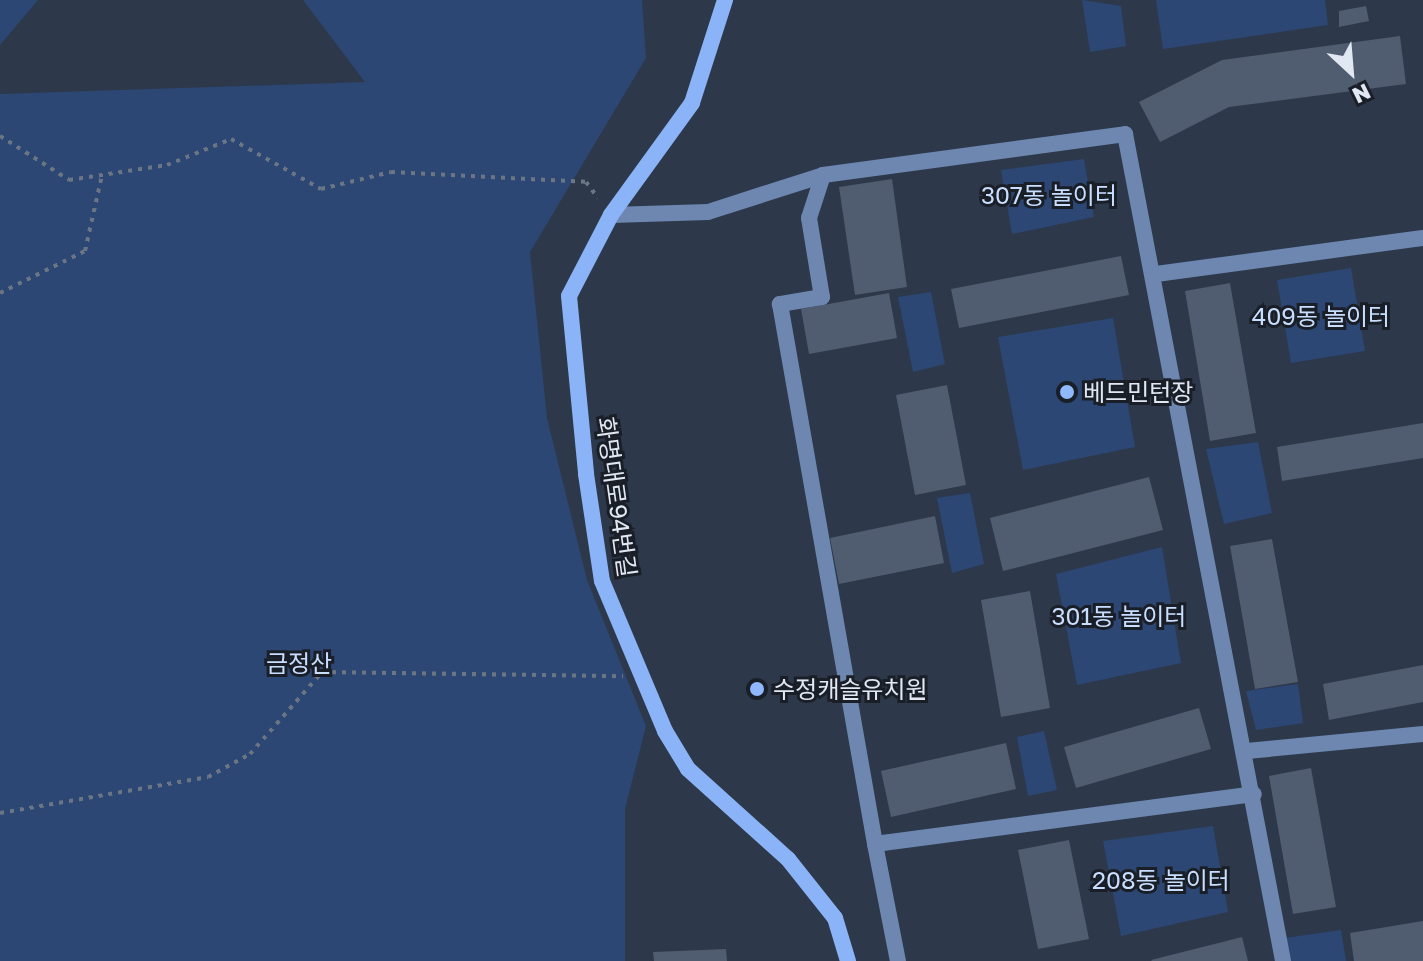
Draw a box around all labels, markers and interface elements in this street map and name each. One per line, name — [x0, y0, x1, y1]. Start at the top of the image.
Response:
north arrow — [1311, 32, 1391, 112]
text: N — [1348, 78, 1375, 110]
park label: 307동 놀이터 — [981, 181, 1117, 209]
park label: 409동 놀이터 — [1252, 302, 1390, 330]
place label: 베드민턴장 — [1083, 378, 1193, 406]
marker: 베드민턴장 — [1058, 383, 1076, 401]
street label: 화명대로94번길 — [591, 415, 643, 579]
park label: 301동 놀이터 — [1052, 602, 1186, 630]
park label: 금정산 — [266, 649, 332, 677]
place label: 수정캐슬유치원 — [773, 675, 928, 703]
marker: 수정캐슬유치원 — [748, 680, 766, 698]
park label: 208동 놀이터 — [1092, 866, 1230, 894]

